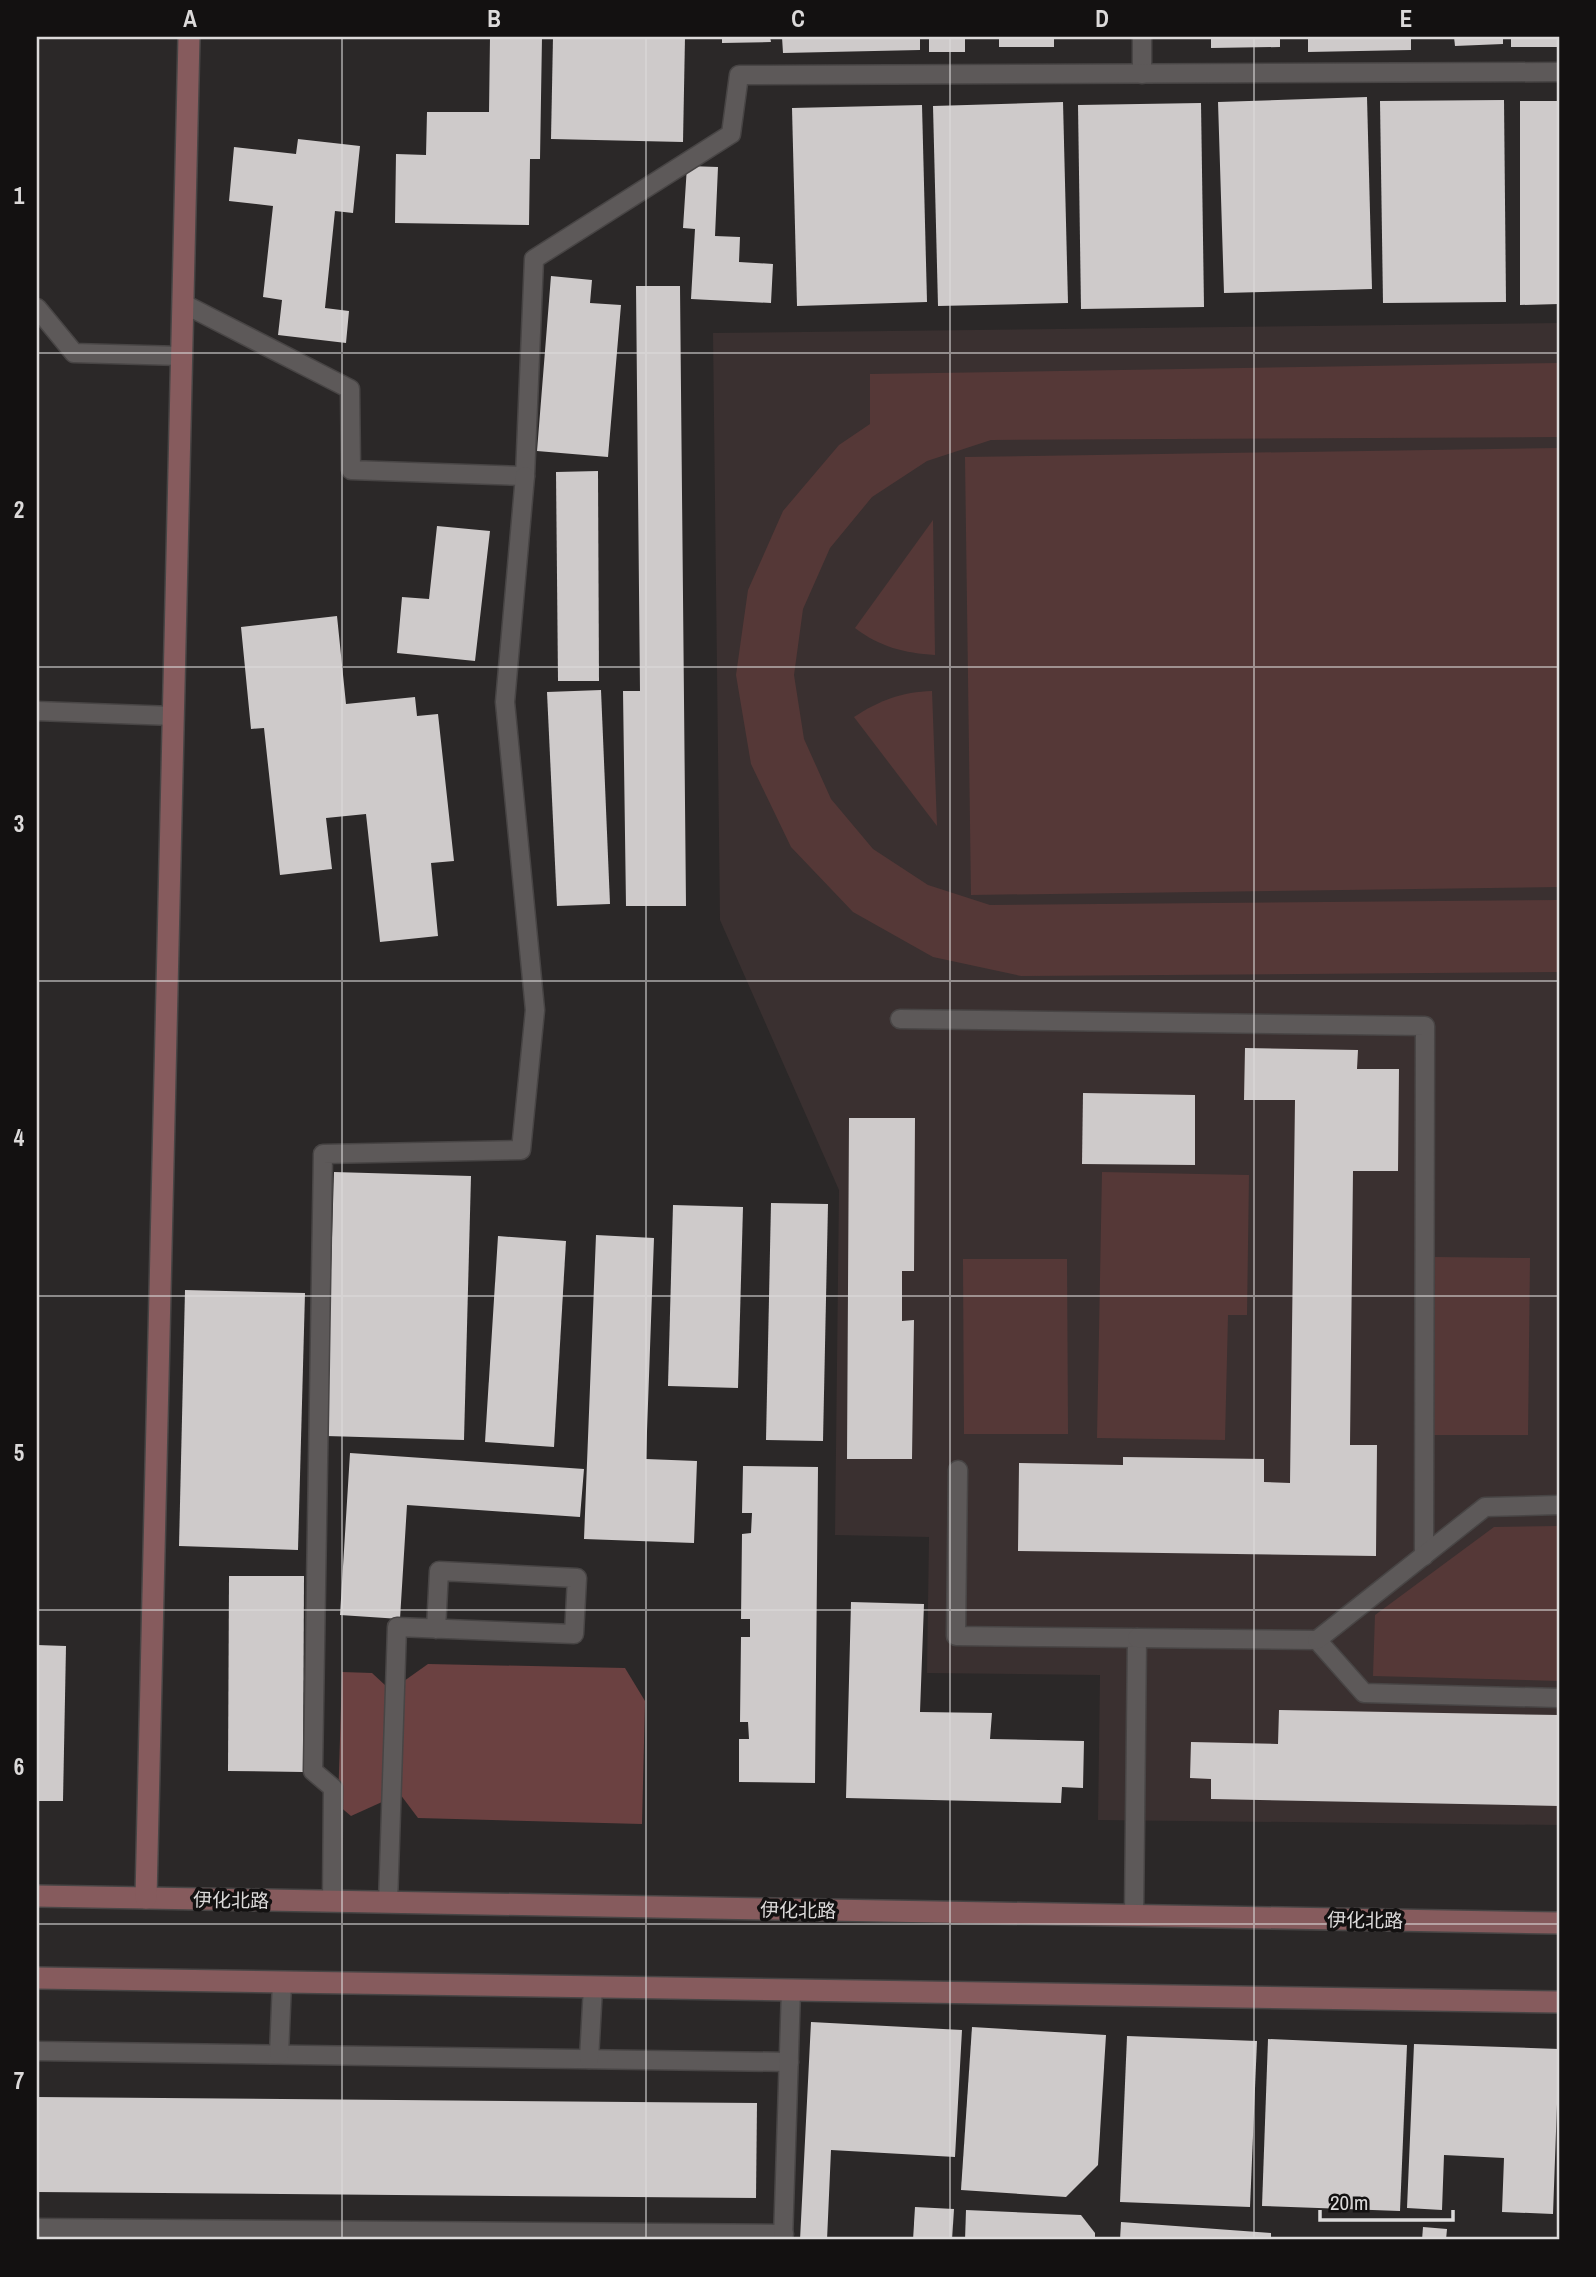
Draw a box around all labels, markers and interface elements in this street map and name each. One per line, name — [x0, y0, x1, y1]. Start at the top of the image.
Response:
text: A — [183, 3, 197, 34]
text: B — [487, 3, 501, 34]
text: C — [791, 3, 805, 34]
text: D — [1095, 3, 1109, 34]
text: E — [1400, 3, 1412, 34]
text: 1 — [14, 180, 25, 211]
text: 2 — [14, 494, 24, 525]
text: 3 — [14, 808, 24, 839]
text: 4 — [14, 1122, 25, 1153]
text: 5 — [14, 1437, 24, 1468]
text: 6 — [14, 1751, 24, 1782]
street label: 伊化北路 — [193, 1886, 269, 1914]
street label: 伊化北路 — [760, 1896, 836, 1924]
street label: 伊化北路 — [1327, 1906, 1403, 1934]
text: 7 — [14, 2065, 24, 2096]
scale bar — [1320, 2179, 1452, 2223]
text: 20 m — [1330, 2188, 1368, 2217]

